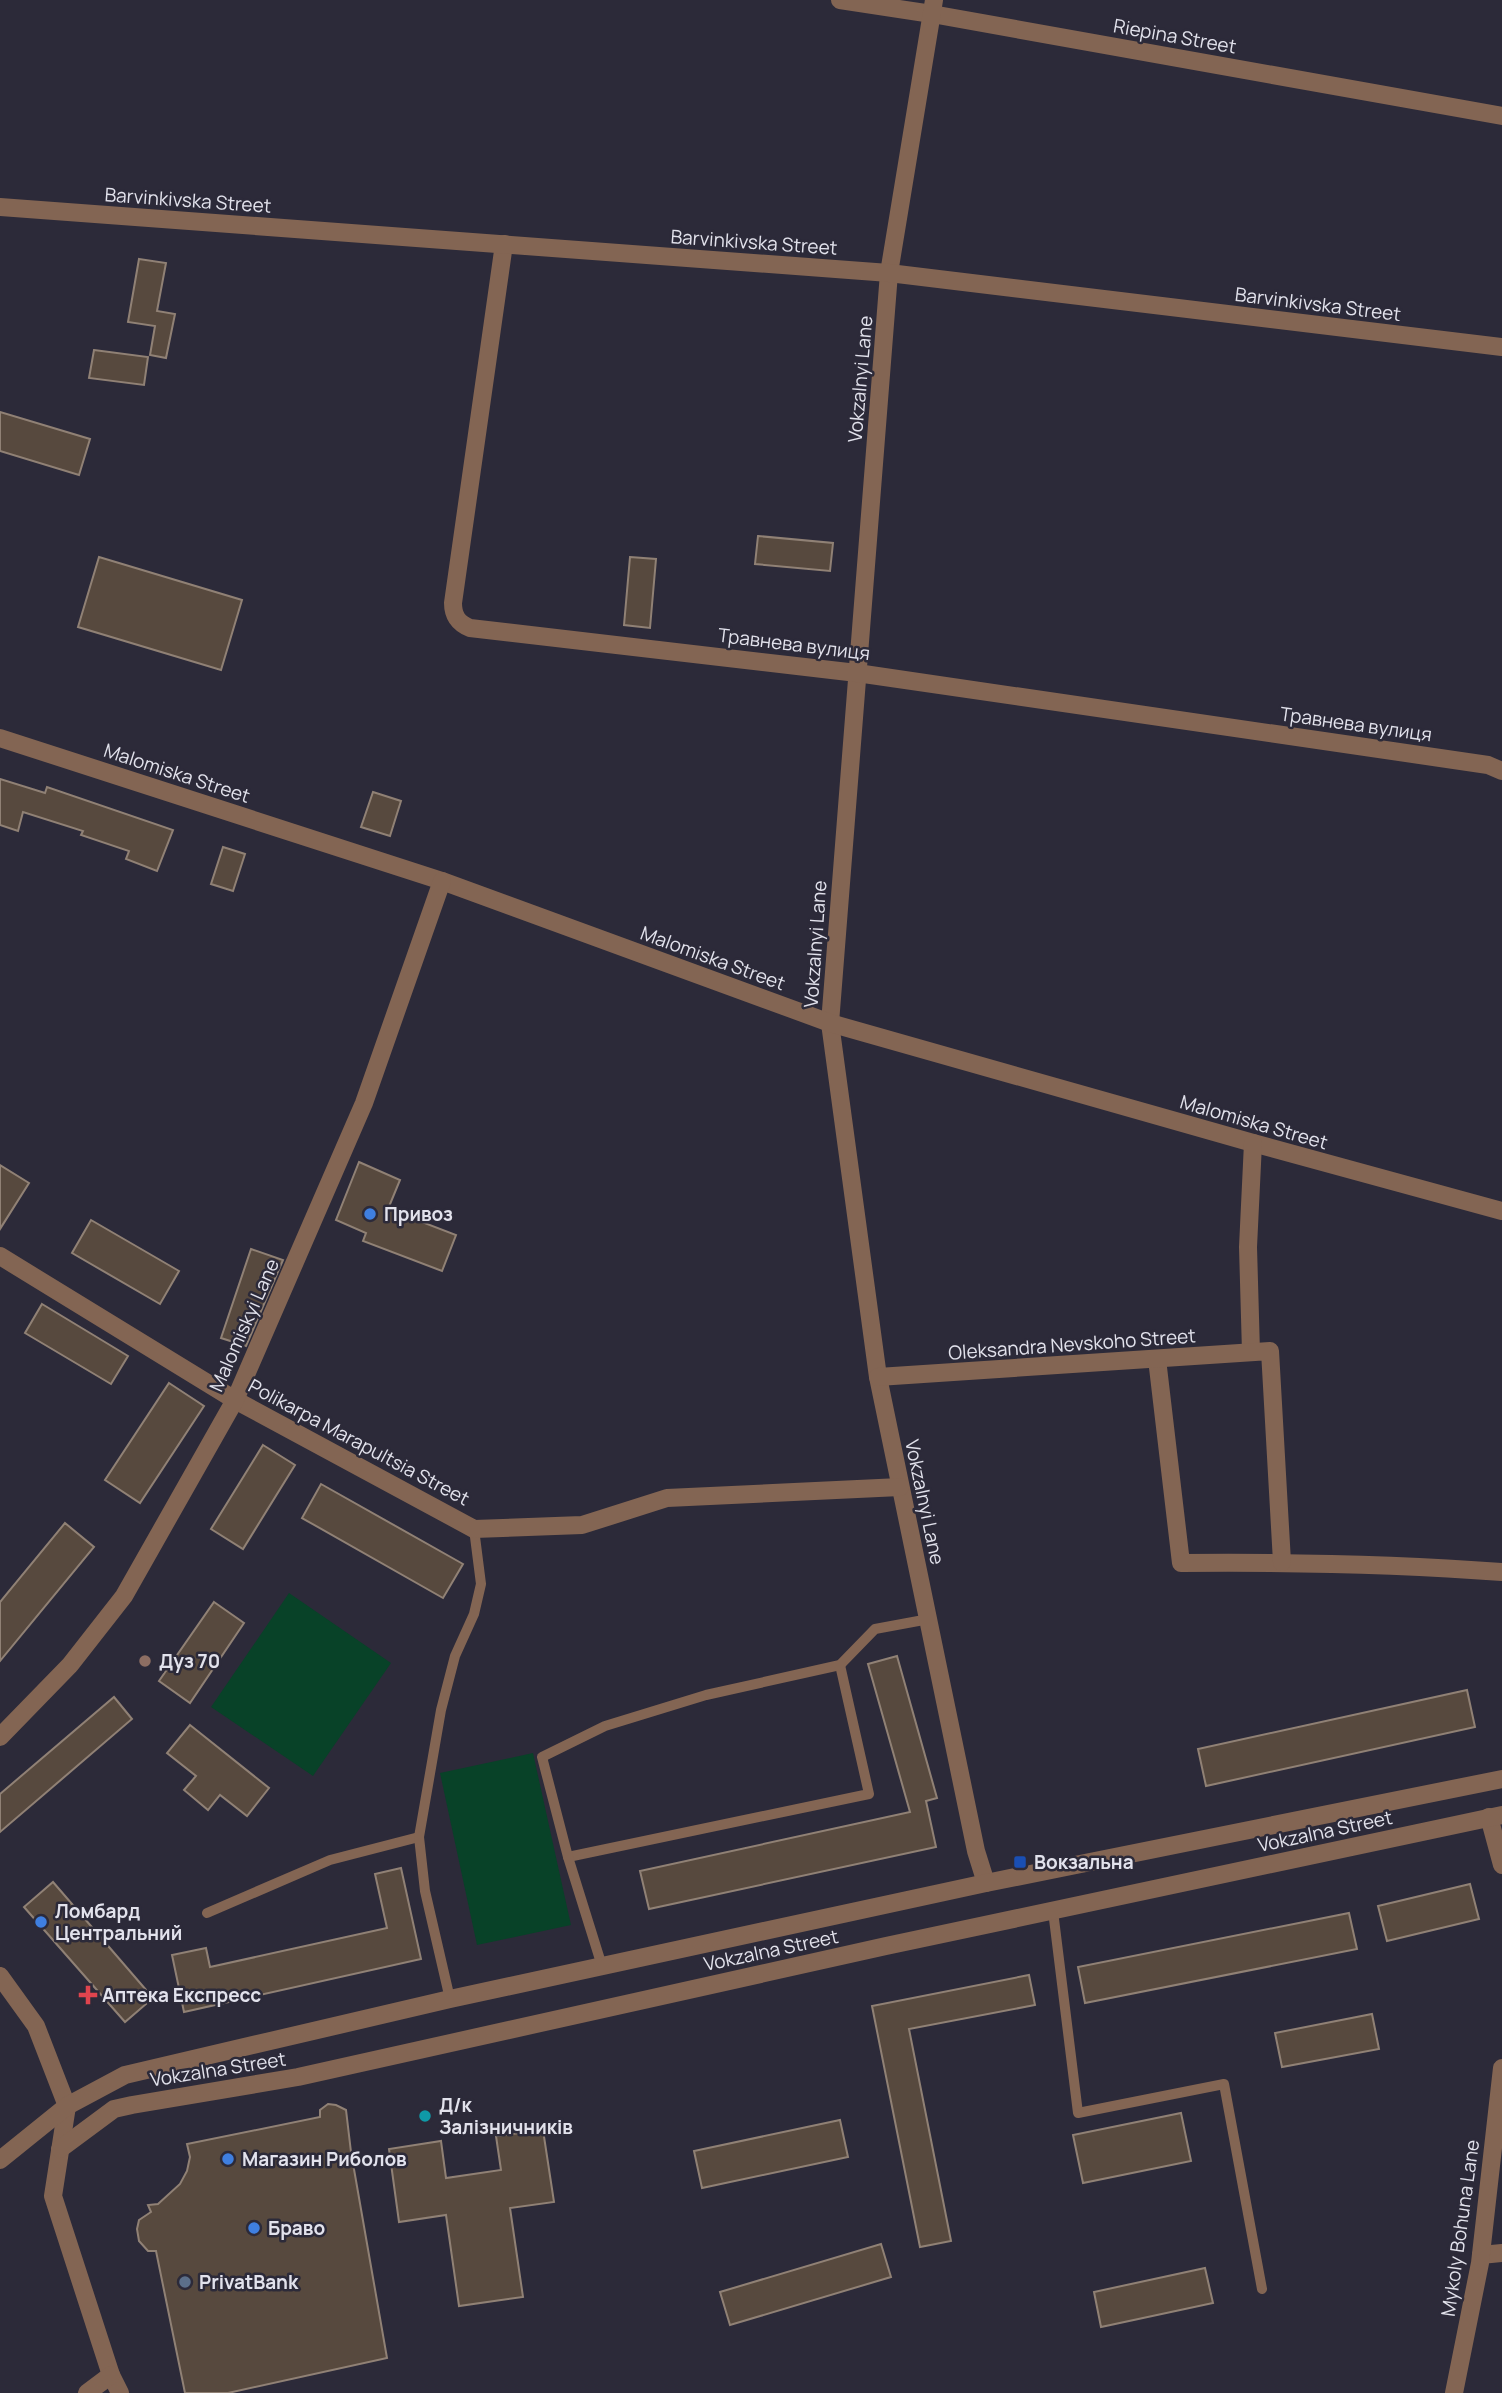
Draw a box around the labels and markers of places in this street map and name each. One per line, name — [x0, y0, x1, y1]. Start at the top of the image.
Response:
place label: Привоз — [384, 1201, 453, 1227]
marker: Привоз — [362, 1206, 378, 1222]
place label: Дуз 70 — [159, 1648, 220, 1674]
marker: Дуз 70 — [137, 1653, 153, 1669]
place label: Вокзальна — [1034, 1849, 1134, 1875]
marker: Вокзальна — [1012, 1854, 1028, 1870]
place label: Ломбард Центральний — [55, 1898, 182, 1946]
marker: Ломбард Центральний — [33, 1914, 49, 1930]
place label: Аптека Експресс — [102, 1982, 261, 2008]
marker: Аптека Експресс — [80, 1987, 96, 2003]
place label: Д/к Залізничників — [439, 2092, 573, 2140]
marker: Д/к Залізничників — [417, 2108, 433, 2124]
place label: Магазин Риболов — [242, 2146, 407, 2172]
marker: Магазин Риболов — [220, 2151, 236, 2167]
place label: Браво — [268, 2215, 325, 2241]
marker: Браво — [246, 2220, 262, 2236]
place label: PrivatBank — [199, 2269, 299, 2295]
marker: PrivatBank — [177, 2274, 193, 2290]

